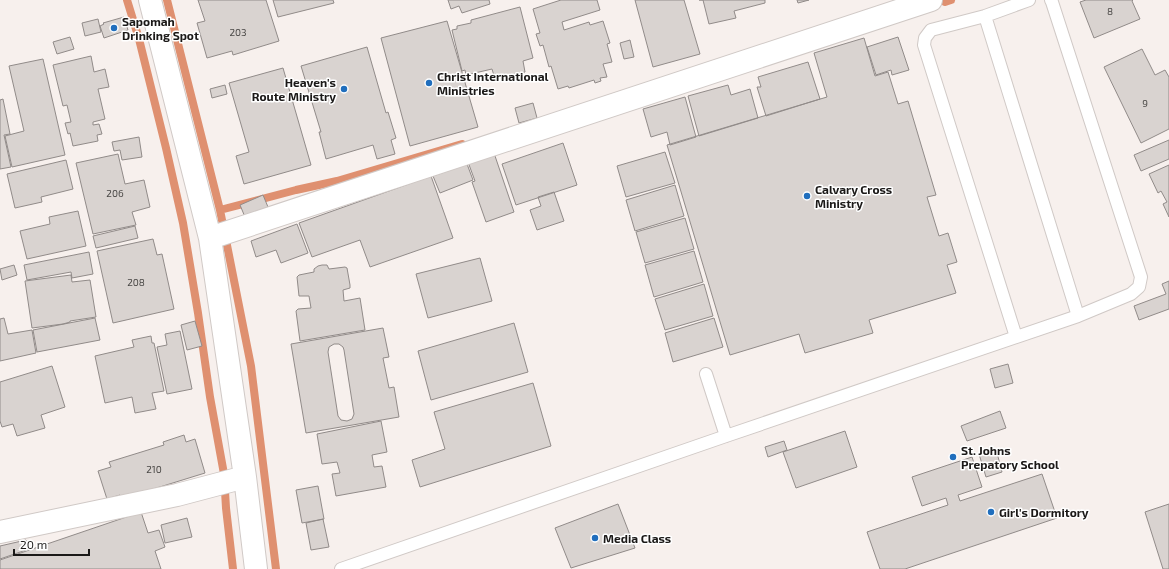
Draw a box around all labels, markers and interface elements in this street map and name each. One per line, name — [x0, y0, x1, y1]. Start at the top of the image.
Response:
house number: 8 — [1107, 5, 1113, 17]
place label: Sapomah Drinking Spot — [122, 14, 199, 42]
marker: Sapomah Drinking Spot — [109, 23, 119, 33]
house number: 203 — [229, 26, 247, 38]
place label: Christ International Ministries — [437, 69, 549, 97]
place label: Heaven's Route Ministry — [252, 75, 336, 104]
marker: Christ International Ministries — [424, 78, 434, 88]
marker: Heaven's Route Ministry — [339, 84, 349, 94]
house number: 9 — [1142, 97, 1148, 109]
place label: Calvary Cross Ministry — [815, 182, 892, 211]
house number: 206 — [106, 187, 124, 199]
marker: Calvary Cross Ministry — [802, 191, 812, 201]
house number: 208 — [127, 276, 145, 288]
place label: St. Johns Prepatory School — [961, 443, 1059, 472]
marker: St. Johns Prepatory School — [948, 452, 958, 462]
house number: 210 — [146, 463, 162, 475]
place label: Girl's Dormitory — [999, 505, 1089, 520]
marker: Girl's Dormitory — [986, 507, 996, 517]
scale bar — [14, 531, 89, 557]
place label: Media Class — [603, 531, 671, 545]
marker: Media Class — [590, 533, 600, 543]
text: 20 m — [20, 537, 47, 551]

